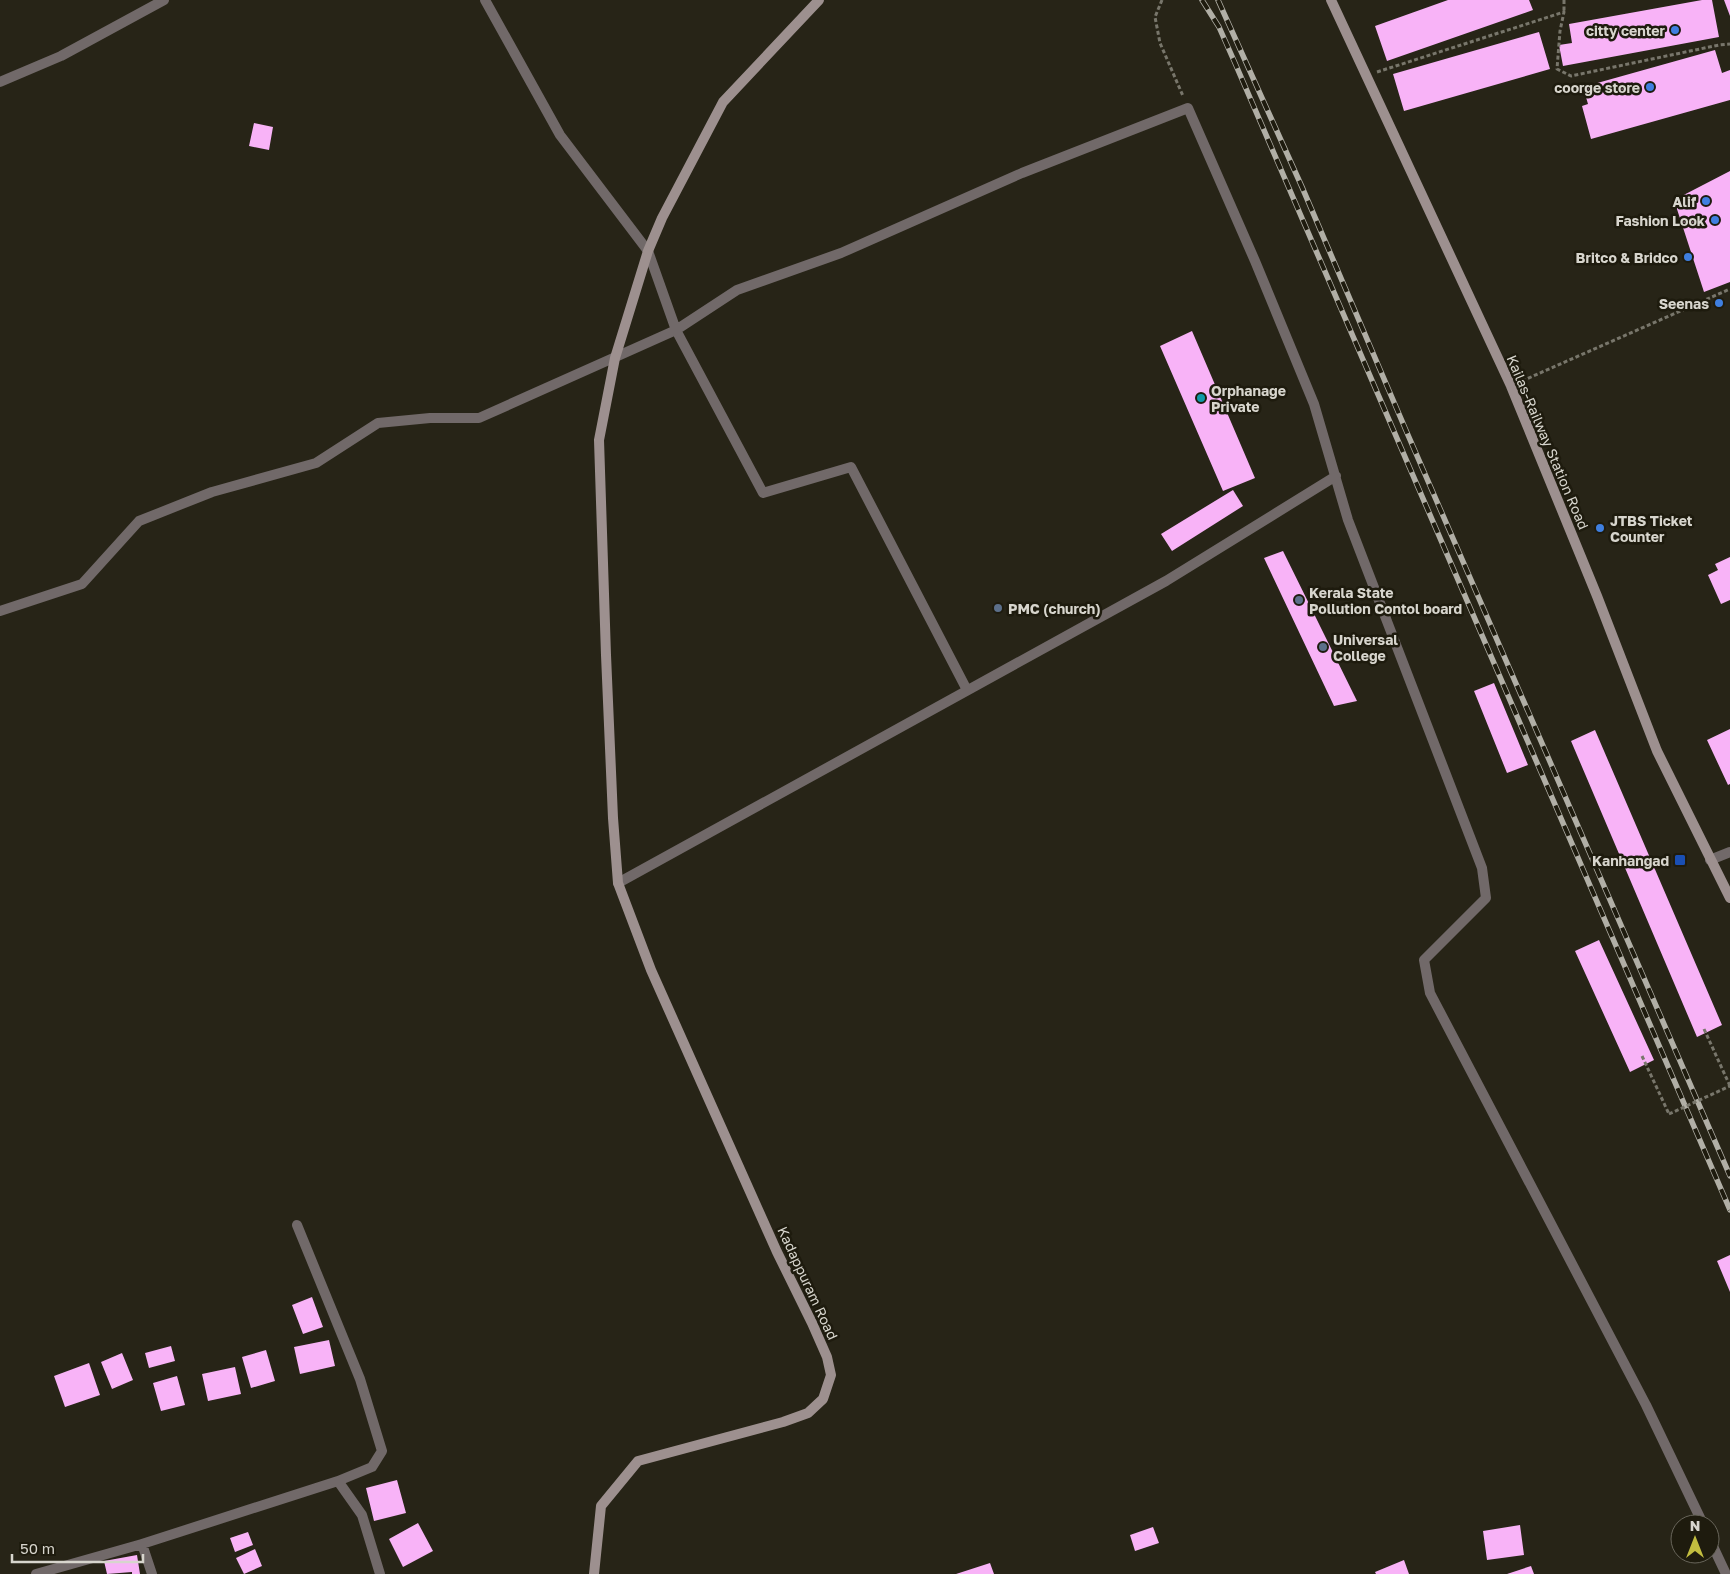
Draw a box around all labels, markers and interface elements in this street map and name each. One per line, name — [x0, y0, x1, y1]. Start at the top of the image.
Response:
place label: citty center — [1586, 22, 1666, 39]
marker: citty center — [1669, 24, 1681, 36]
place label: coorge store — [1554, 79, 1640, 96]
marker: coorge store — [1644, 81, 1656, 93]
place label: Alif — [1673, 193, 1697, 210]
marker: Alif — [1700, 195, 1712, 207]
place label: Fashion Look — [1615, 212, 1705, 229]
marker: Fashion Look — [1709, 214, 1721, 226]
place label: Britco & Bridco — [1576, 249, 1678, 266]
marker: Britco & Bridco — [1682, 251, 1694, 263]
place label: Seenas — [1659, 295, 1709, 312]
marker: Seenas — [1713, 297, 1725, 309]
street label: Kailas-Railway Station Road — [1503, 352, 1593, 532]
place label: Orphanage Private — [1211, 382, 1286, 415]
marker: Orphanage Private — [1195, 392, 1207, 404]
place label: JTBS Ticket Counter — [1610, 512, 1693, 545]
marker: JTBS Ticket Counter — [1594, 522, 1606, 534]
place label: Kerala State Pollution Contol board — [1309, 584, 1462, 617]
marker: Kerala State Pollution Contol board — [1293, 594, 1305, 606]
place label: PMC (church) — [1008, 600, 1101, 617]
marker: PMC (church) — [992, 602, 1004, 614]
place label: Universal College — [1333, 631, 1398, 664]
marker: Universal College — [1317, 641, 1329, 653]
place label: Kanhangad — [1592, 852, 1669, 869]
marker: Kanhangad — [1673, 853, 1687, 867]
street label: Kadappuram Road — [774, 1224, 842, 1342]
north arrow — [1670, 1514, 1720, 1564]
text: N — [1690, 1517, 1700, 1534]
scale bar — [12, 1532, 144, 1564]
text: 50 m — [20, 1539, 55, 1557]

